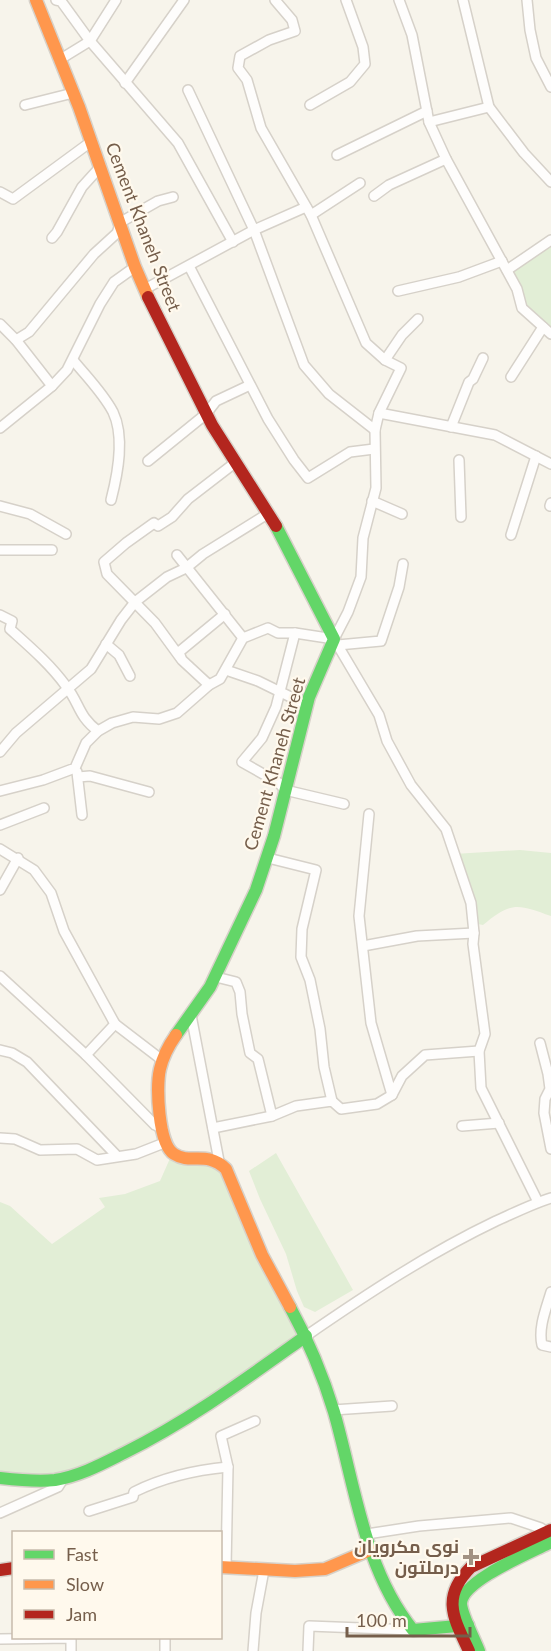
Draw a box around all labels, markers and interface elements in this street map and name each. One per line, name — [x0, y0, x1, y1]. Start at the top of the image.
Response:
street label: Cement Khaneh Street — [102, 139, 186, 315]
street label: Cement Khaneh Street — [239, 674, 309, 853]
legend — [12, 1531, 222, 1639]
place label: نوی مکرویان درملتون — [354, 1535, 459, 1579]
text: Fast — [66, 1543, 99, 1565]
marker: نوی مکرویان درملتون — [464, 1550, 478, 1564]
text: Slow — [66, 1573, 104, 1595]
scale bar — [347, 1600, 470, 1638]
text: Jam — [66, 1603, 97, 1625]
text: 100 m — [356, 1609, 407, 1631]

